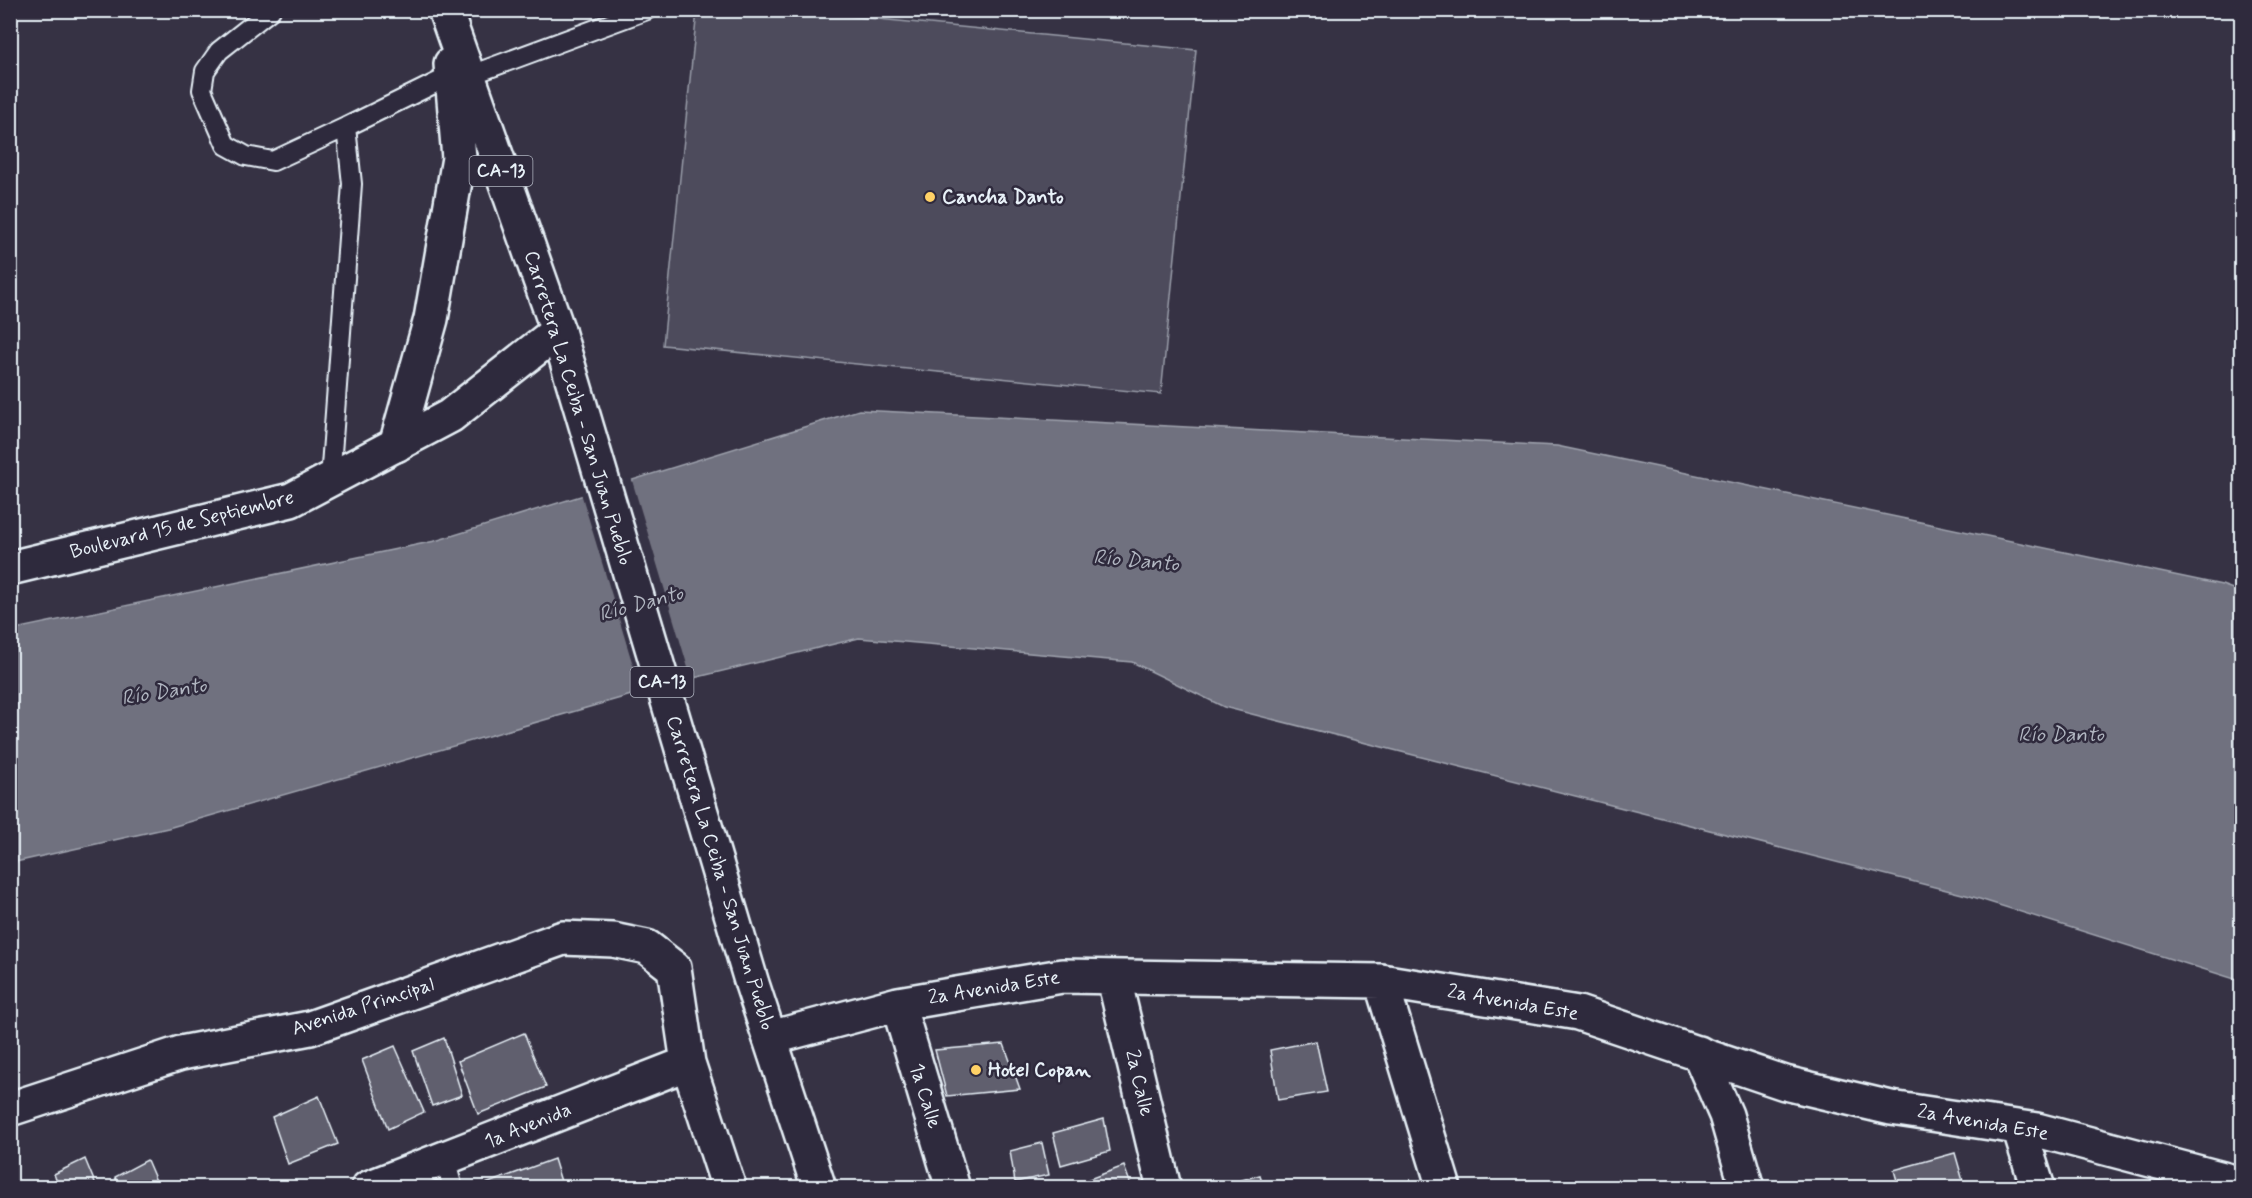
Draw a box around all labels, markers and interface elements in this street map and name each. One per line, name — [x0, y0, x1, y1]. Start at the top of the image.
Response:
road number: CA-13 — [470, 156, 532, 186]
place label: Cancha Danto — [942, 184, 1064, 211]
marker: Cancha Danto — [923, 190, 937, 204]
street label: Carretera La Ceiba - San Juan Pueblo — [517, 247, 639, 569]
street label: Boulevard 15 de Septiembre — [67, 484, 297, 566]
water label: Río Danto — [1092, 543, 1181, 579]
water label: Río Danto — [596, 579, 687, 629]
road number: CA-13 — [630, 667, 694, 697]
water label: Río Danto — [119, 671, 209, 713]
street label: Carretera La Ceiba - San Juan Pueblo — [659, 712, 781, 1034]
water label: Río Danto — [2018, 721, 2105, 749]
street label: 2a Avenida Este — [926, 964, 1062, 1012]
street label: Avenida Principal — [288, 971, 438, 1043]
street label: 2a Avenida Este — [1445, 978, 1581, 1028]
street label: 2a Calle — [1118, 1047, 1160, 1119]
place label: Hotel Copan — [988, 1057, 1091, 1084]
street label: 1a Calle — [902, 1060, 948, 1132]
marker: Hotel Copan — [969, 1063, 983, 1077]
street label: 1a Avenida — [481, 1096, 575, 1156]
street label: 2a Avenida Este — [1915, 1098, 2051, 1148]

